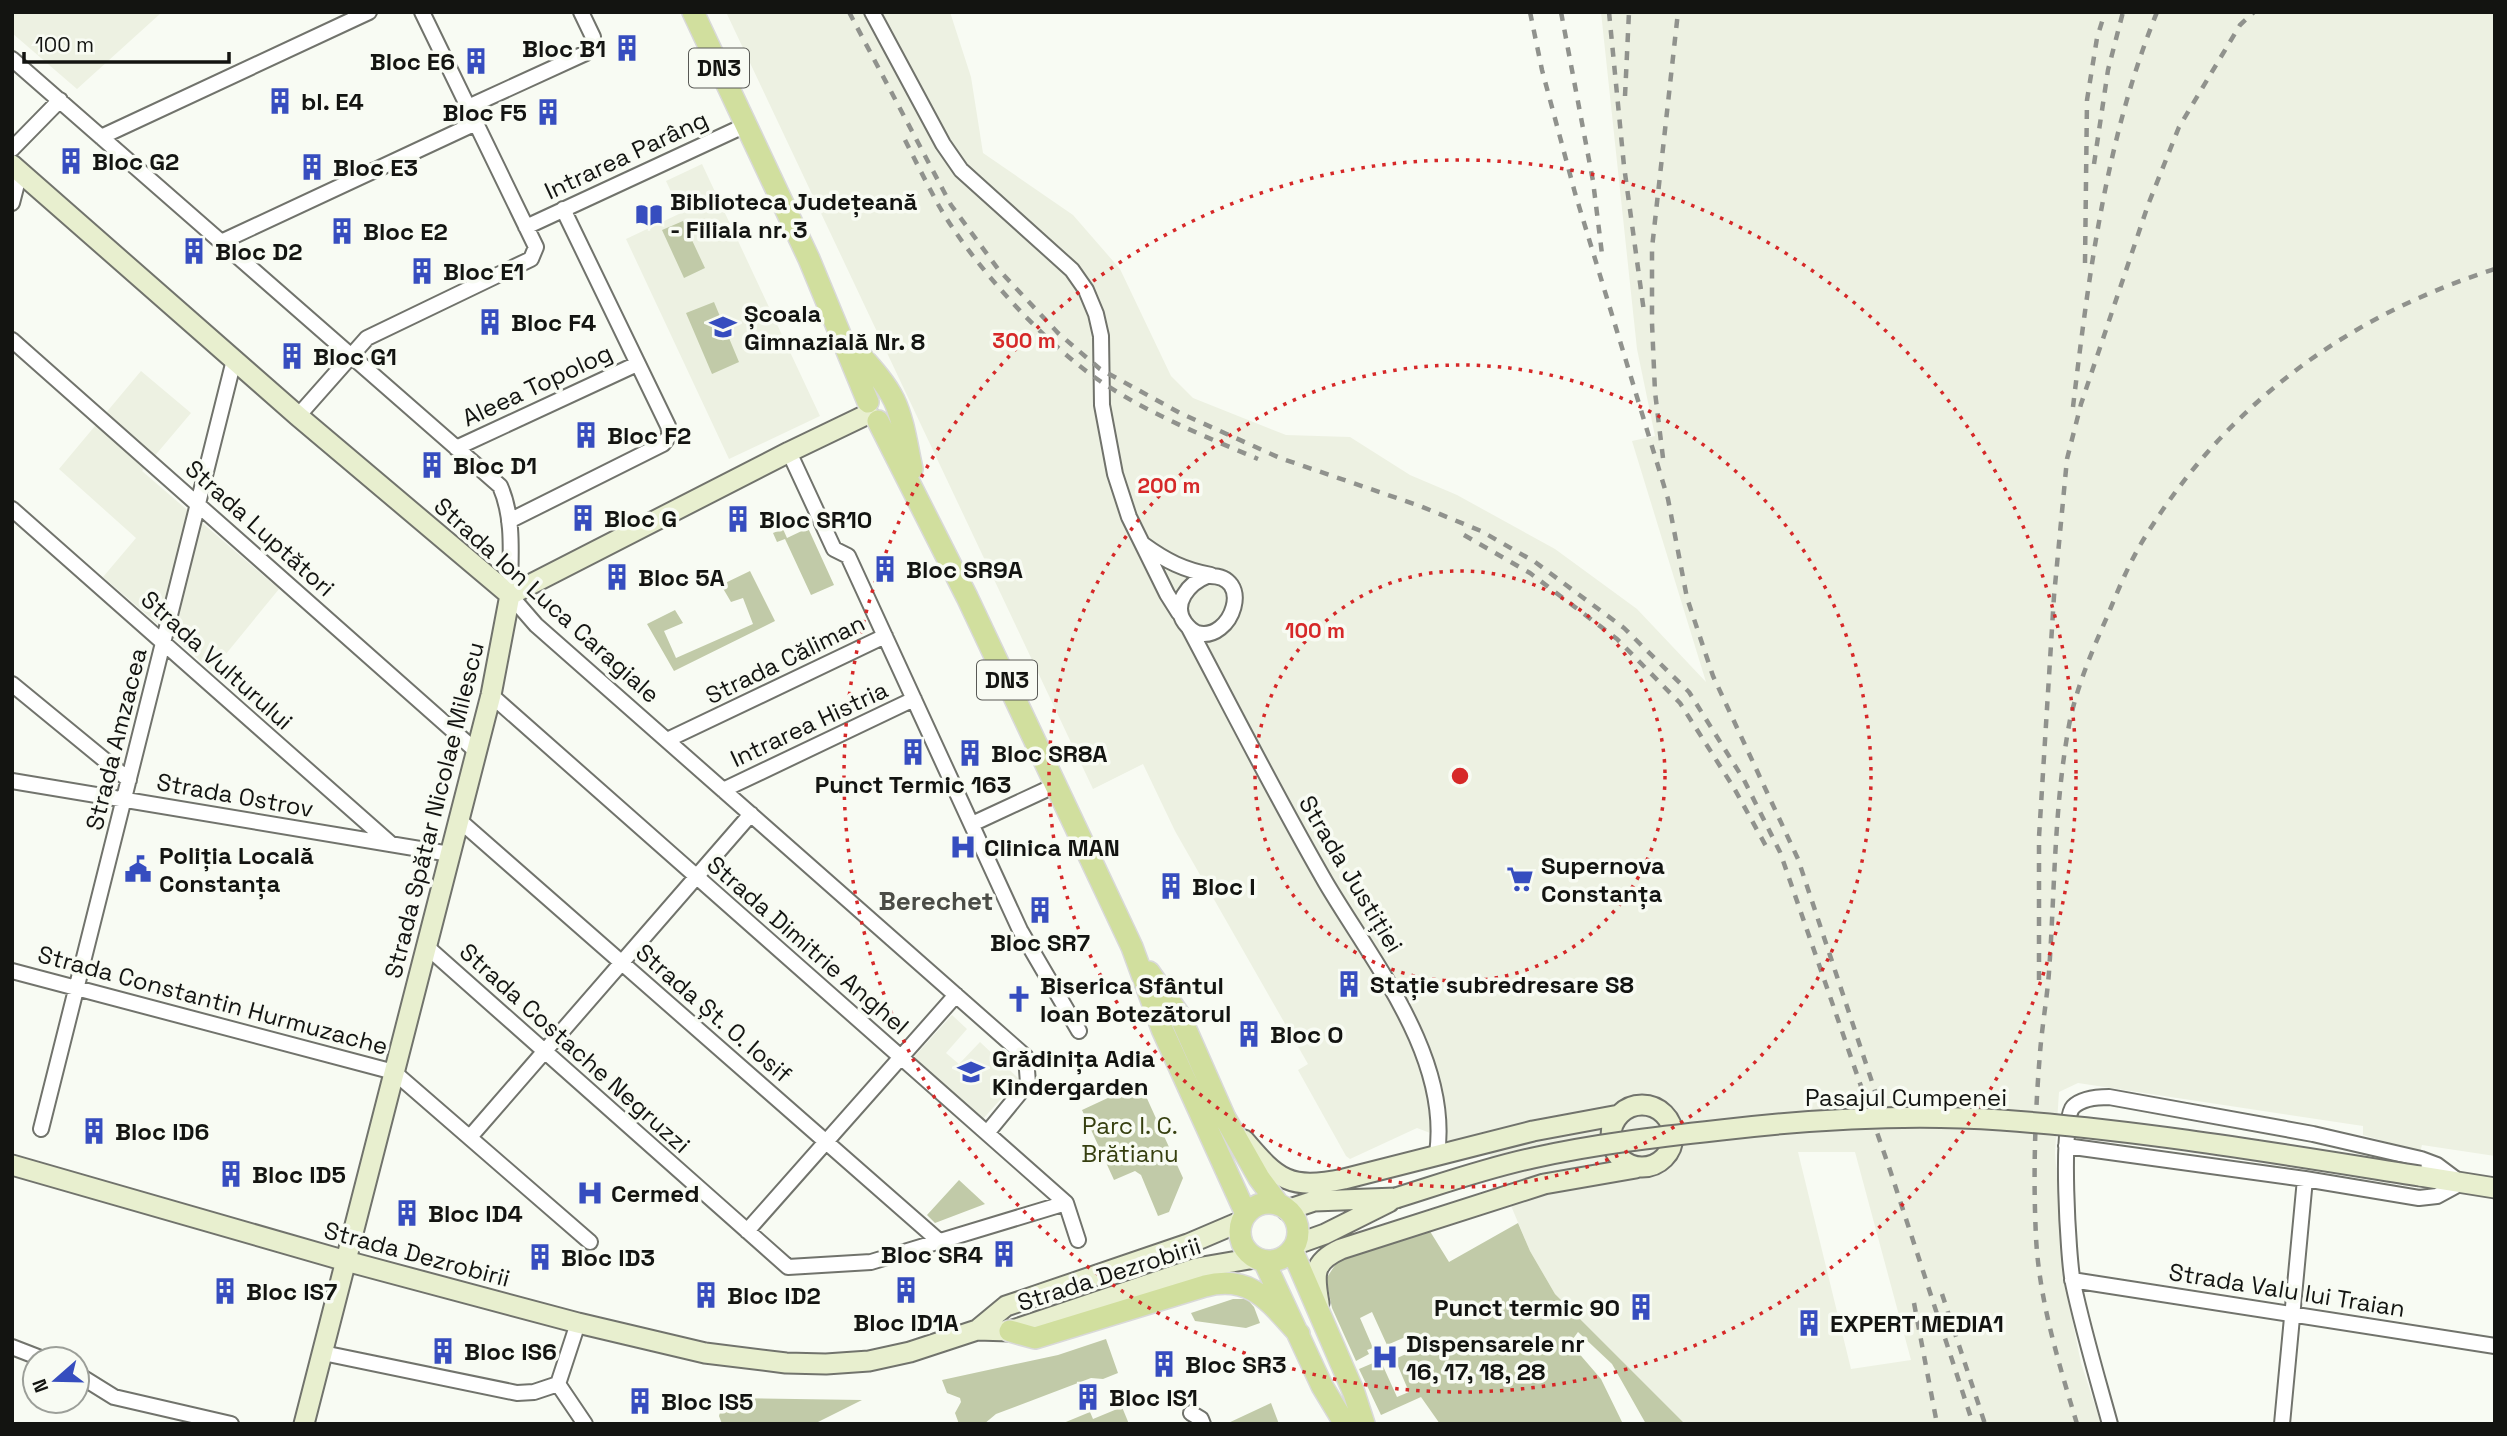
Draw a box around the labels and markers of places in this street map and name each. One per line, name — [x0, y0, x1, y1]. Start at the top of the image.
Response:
place label: Bloc B1 — [522, 33, 606, 64]
building icon: Bloc B1 — [612, 33, 642, 63]
place label: Bloc E6 — [370, 46, 455, 77]
building icon: Bloc E6 — [461, 46, 491, 76]
building icon: bl. E4 — [265, 86, 295, 116]
place label: bl. E4 — [301, 86, 364, 117]
place label: Bloc F5 — [443, 97, 527, 128]
building icon: Bloc F5 — [533, 97, 563, 127]
building icon: Bloc G2 — [56, 146, 86, 176]
place label: Bloc G2 — [92, 146, 179, 177]
building icon: Bloc E3 — [297, 152, 327, 182]
place label: Bloc E3 — [333, 152, 418, 183]
place label: Biblioteca Județeană - Filiala nr. 3 — [670, 186, 917, 245]
library icon: Biblioteca Județeană - Filiala nr. 3 — [634, 200, 664, 230]
building icon: Bloc E2 — [327, 216, 357, 246]
place label: Bloc E2 — [363, 216, 448, 247]
building icon: Bloc D2 — [179, 236, 209, 266]
place label: Bloc D2 — [215, 236, 302, 267]
building icon: Bloc E1 — [407, 256, 437, 286]
place label: Bloc E1 — [443, 256, 524, 287]
place label: Școala Gimnazială Nr. 8 — [744, 298, 925, 357]
building icon: Bloc F4 — [475, 307, 505, 337]
place label: Bloc F4 — [511, 307, 596, 338]
school or university icon: Școala Gimnazială Nr. 8 — [708, 312, 738, 342]
building icon: Bloc G1 — [277, 341, 307, 371]
place label: Bloc G1 — [313, 341, 397, 372]
building icon: Bloc F2 — [571, 420, 601, 450]
place label: Bloc F2 — [607, 420, 691, 451]
building icon: Bloc D1 — [417, 450, 447, 480]
place label: Bloc D1 — [453, 450, 537, 481]
building icon: Bloc G — [568, 503, 598, 533]
place label: Bloc G — [604, 503, 677, 534]
building icon: Bloc SR10 — [723, 504, 753, 534]
place label: Bloc SR10 — [759, 504, 872, 535]
building icon: Bloc SR9A — [870, 554, 900, 584]
place label: Bloc SR9A — [906, 554, 1023, 585]
building icon: Bloc 5A — [602, 562, 632, 592]
place label: Bloc 5A — [638, 562, 725, 593]
building icon: Punct Termic 163 — [898, 737, 928, 767]
building icon: Bloc SR8A — [955, 738, 985, 768]
place label: Bloc SR8A — [991, 738, 1108, 769]
centre of rings — [1448, 764, 1472, 788]
place label: Punct Termic 163 — [815, 769, 1011, 800]
hospital icon: Clinica MAN — [948, 832, 978, 862]
place label: Clinica MAN — [984, 832, 1120, 863]
place label: Poliția Locală Constanța — [159, 840, 314, 900]
place label: Supernova Constanța — [1541, 850, 1665, 910]
public building icon: Poliția Locală Constanța — [123, 854, 153, 884]
supermarket icon: Supernova Constanța — [1505, 864, 1535, 894]
building icon: Bloc I — [1156, 871, 1186, 901]
place label: Bloc I — [1192, 871, 1256, 902]
building icon: Bloc SR7 — [1025, 895, 1055, 925]
place label: Bloc SR7 — [990, 927, 1090, 958]
building icon: Stație subredresare S8 — [1334, 969, 1364, 999]
place label: Stație subredresare S8 — [1370, 969, 1634, 1001]
place label: Biserica Sfântul Ioan Botezătorul — [1040, 970, 1232, 1029]
church icon: Biserica Sfântul Ioan Botezătorul — [1004, 984, 1034, 1014]
building icon: Bloc O — [1234, 1019, 1264, 1049]
place label: Bloc O — [1270, 1019, 1343, 1050]
place label: Grădinița Adia Kindergarden — [992, 1043, 1155, 1102]
school or university icon: Grădinița Adia Kindergarden — [956, 1057, 986, 1087]
building icon: Bloc ID6 — [79, 1116, 109, 1146]
place label: Bloc ID6 — [115, 1116, 209, 1147]
building icon: Bloc ID5 — [216, 1159, 246, 1189]
place label: Bloc ID5 — [252, 1159, 346, 1190]
hospital icon: Cermed — [575, 1178, 605, 1208]
place label: Cermed — [611, 1178, 699, 1209]
building icon: Bloc ID4 — [392, 1198, 422, 1228]
place label: Bloc ID4 — [428, 1198, 523, 1229]
place label: Bloc SR4 — [881, 1239, 983, 1270]
building icon: Bloc SR4 — [989, 1239, 1019, 1269]
building icon: Bloc ID3 — [525, 1242, 555, 1272]
place label: Bloc ID3 — [561, 1242, 655, 1273]
building icon: Bloc ID1A — [891, 1275, 921, 1305]
building icon: Bloc IS7 — [210, 1276, 240, 1306]
place label: Bloc IS7 — [246, 1276, 337, 1307]
building icon: Bloc ID2 — [691, 1280, 721, 1310]
place label: Bloc ID2 — [727, 1280, 821, 1311]
place label: Punct termic 90 — [1434, 1292, 1620, 1323]
building icon: Punct termic 90 — [1626, 1292, 1656, 1322]
place label: Bloc ID1A — [853, 1307, 959, 1338]
building icon: EXPERT MEDIA1 — [1794, 1308, 1824, 1338]
place label: EXPERT MEDIA1 — [1830, 1308, 2004, 1339]
place label: Dispensarele nr 16, 17, 18, 28 — [1406, 1328, 1585, 1387]
building icon: Bloc IS6 — [428, 1336, 458, 1366]
place label: Bloc IS6 — [464, 1336, 557, 1367]
hospital icon: Dispensarele nr 16, 17, 18, 28 — [1370, 1342, 1400, 1372]
building icon: Bloc SR3 — [1149, 1349, 1179, 1379]
place label: Bloc SR3 — [1185, 1349, 1286, 1380]
building icon: Bloc IS1 — [1073, 1382, 1103, 1412]
place label: Bloc IS1 — [1109, 1382, 1198, 1413]
building icon: Bloc IS5 — [625, 1386, 655, 1416]
place label: Bloc IS5 — [661, 1386, 753, 1417]

